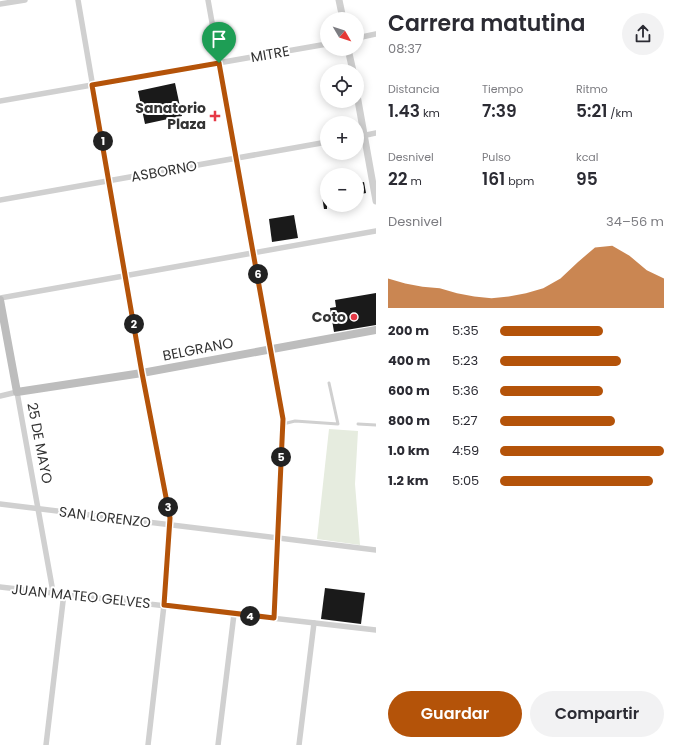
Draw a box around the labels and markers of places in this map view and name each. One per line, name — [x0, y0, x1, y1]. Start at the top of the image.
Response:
pin — [202, 22, 236, 63]
place label: Sanatorio Plaza — [135, 98, 206, 134]
marker: Sanatorio Plaza — [209, 110, 221, 122]
pin: 1 — [93, 131, 113, 151]
pin: 6 — [248, 264, 268, 284]
place label: Coto — [312, 307, 346, 327]
marker: Coto — [349, 312, 359, 322]
pin: 2 — [124, 314, 144, 334]
pin: 5 — [271, 447, 291, 467]
pin: 3 — [158, 497, 178, 517]
pin: 4 — [240, 606, 260, 626]

